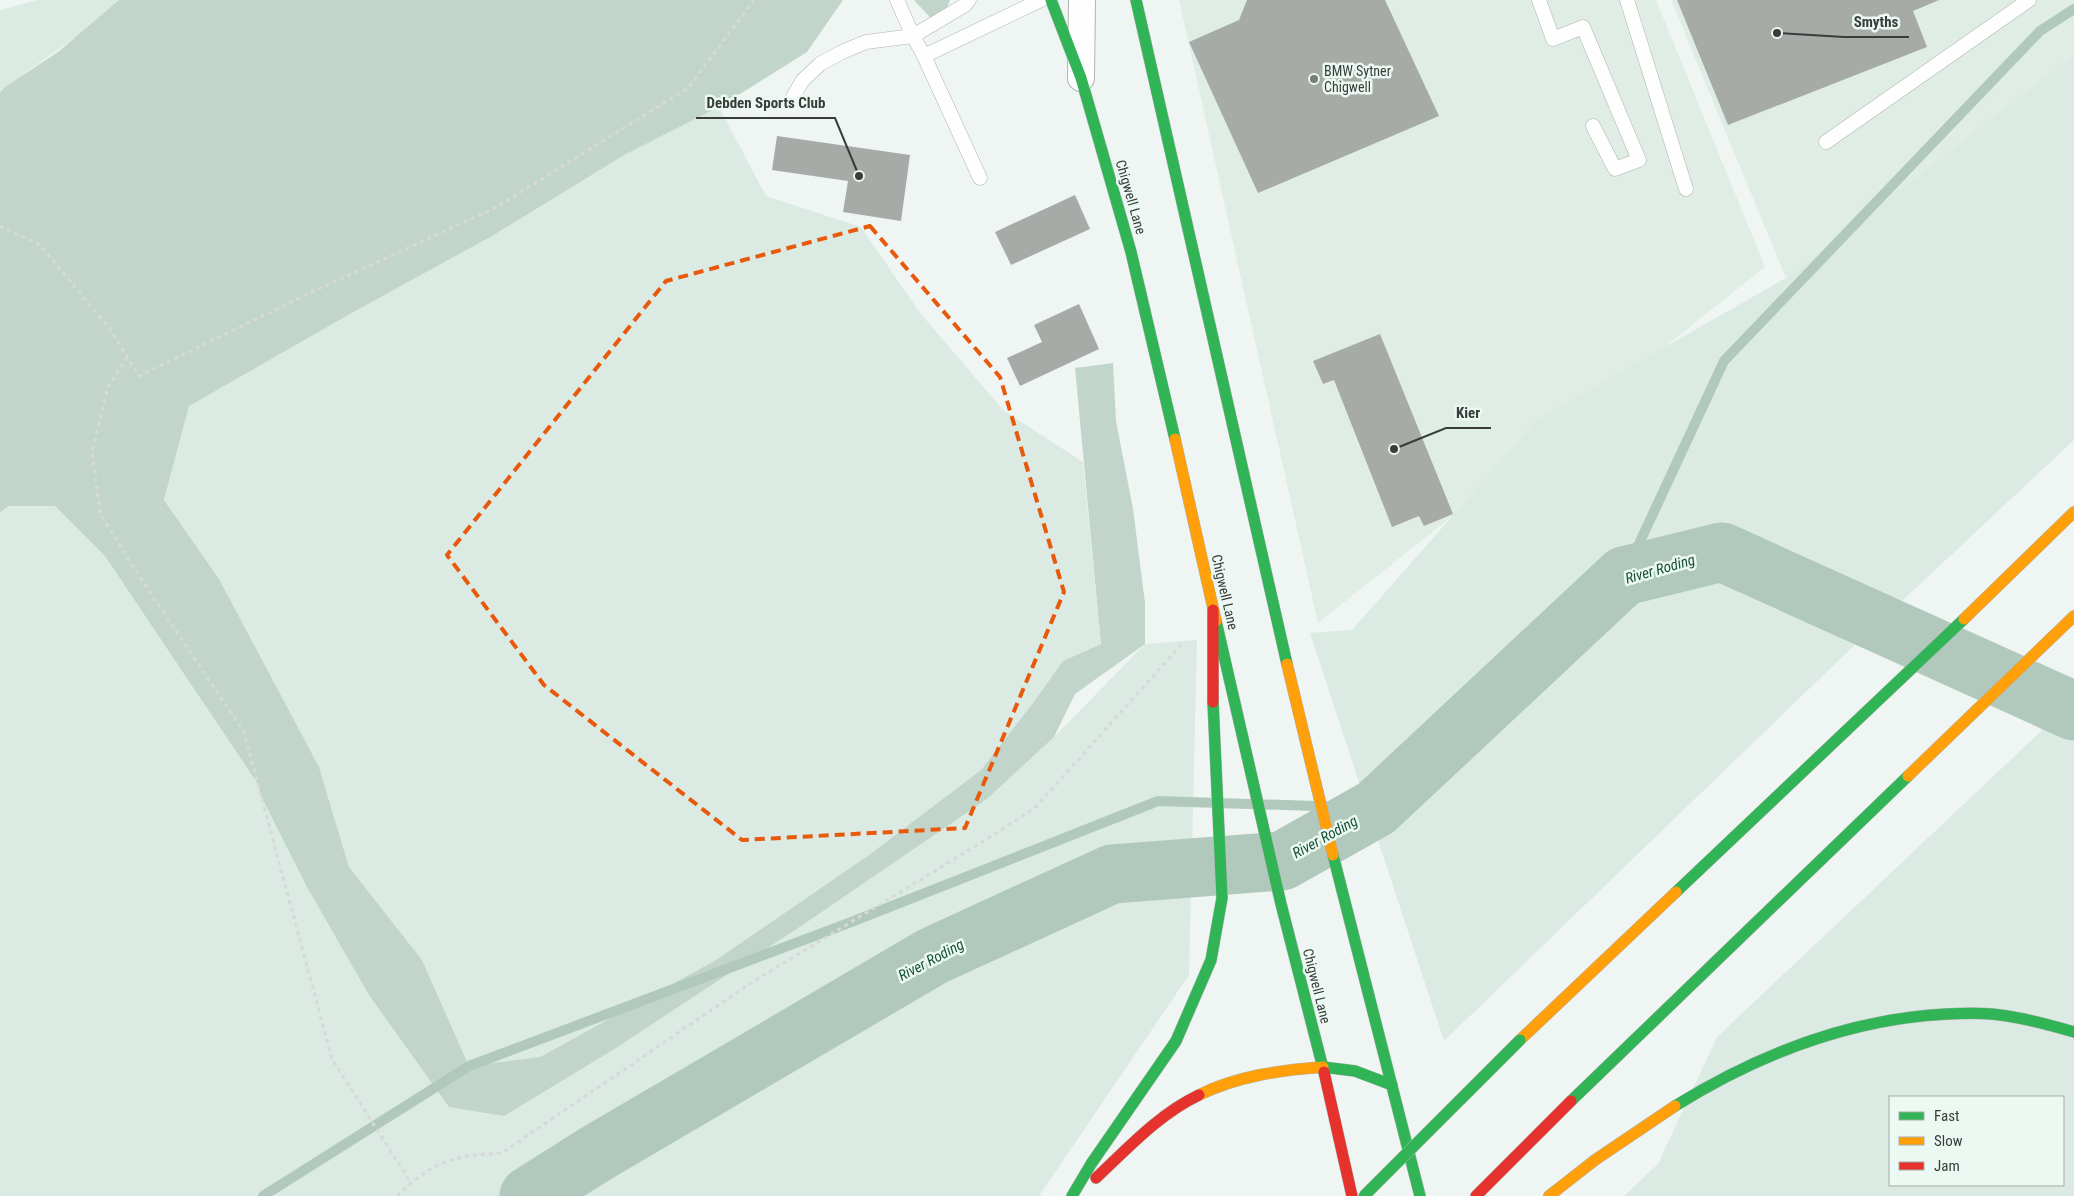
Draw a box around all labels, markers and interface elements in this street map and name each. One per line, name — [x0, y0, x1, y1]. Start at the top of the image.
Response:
callout: Smyths — [1844, 7, 1909, 37]
text: Smyths — [1854, 13, 1899, 31]
place label: BMW Sytner Chigwell — [1324, 63, 1391, 95]
marker: BMW Sytner Chigwell — [1308, 73, 1320, 85]
callout: Debden Sports Club — [696, 88, 835, 118]
text: Debden Sports Club — [707, 94, 825, 112]
street label: Chigwell Lane — [1113, 158, 1149, 237]
callout: Kier — [1446, 398, 1491, 428]
text: Kier — [1456, 404, 1480, 422]
water label: River Roding — [1623, 550, 1697, 588]
street label: Chigwell Lane — [1209, 553, 1242, 632]
water label: River Roding — [1289, 812, 1361, 862]
water label: River Roding — [895, 935, 967, 985]
street label: Chigwell Lane — [1300, 947, 1334, 1026]
legend — [1889, 1096, 2064, 1186]
text: Fast — [1934, 1107, 1959, 1125]
text: Slow — [1934, 1132, 1963, 1150]
text: Jam — [1934, 1157, 1960, 1175]

